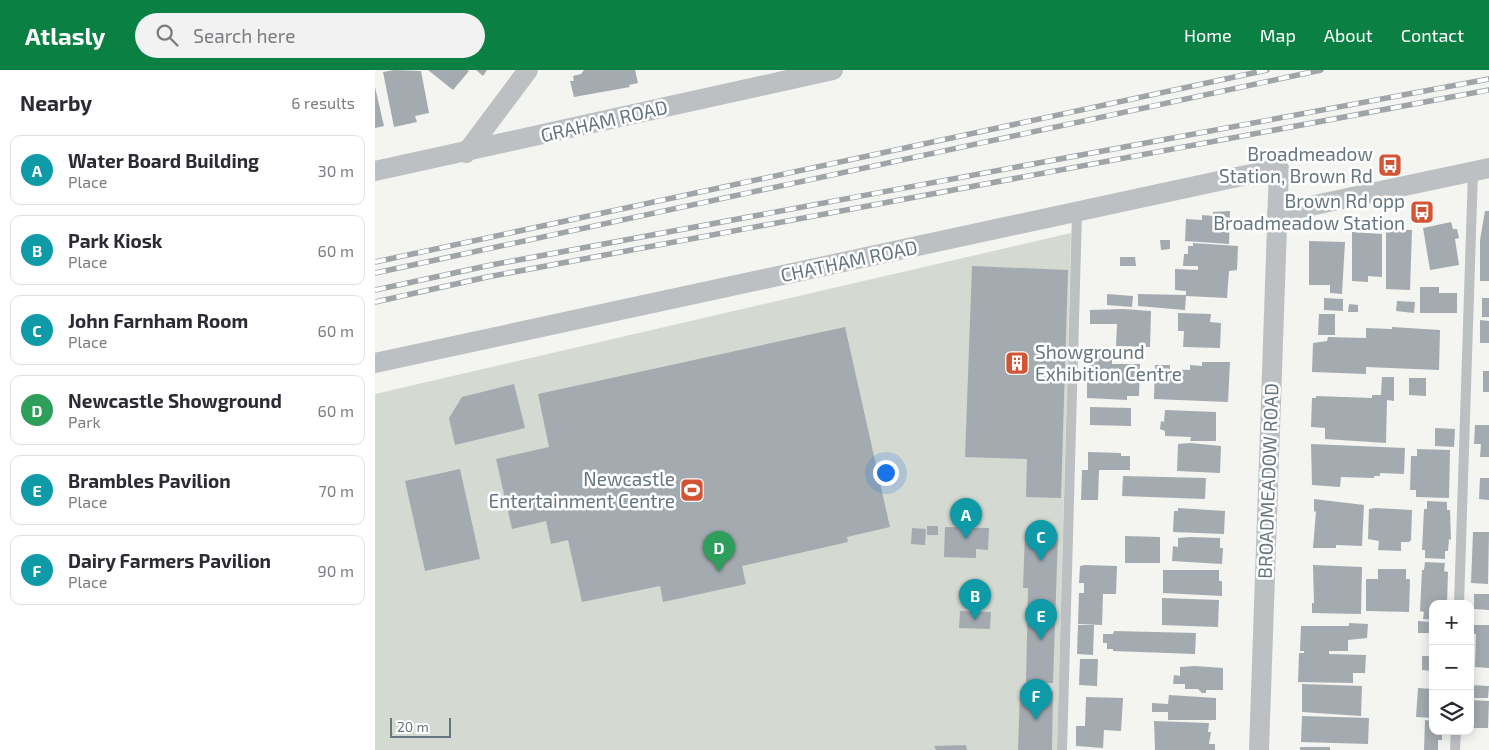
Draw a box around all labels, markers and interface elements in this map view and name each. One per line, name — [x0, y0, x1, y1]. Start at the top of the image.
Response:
search box — [135, 13, 485, 58]
text: Atlasly — [25, 21, 105, 50]
icon: search — [153, 21, 181, 49]
text: Search here — [193, 24, 295, 47]
text: Home — [1184, 24, 1232, 46]
text: Map — [1260, 24, 1296, 46]
text: About — [1324, 24, 1373, 46]
text: Contact — [1401, 24, 1464, 46]
text: Nearby — [20, 90, 92, 115]
text: 6 results — [291, 93, 355, 112]
street label: GRAHAM ROAD — [538, 95, 670, 146]
place label: Broadmeadow Station, Brown Rd — [1219, 142, 1373, 187]
text: Water Board Building — [68, 149, 259, 172]
bus stop icon: Broadmeadow Station, Brown Rd — [1377, 152, 1403, 178]
text: A — [32, 161, 42, 180]
text: 30 m — [318, 161, 354, 180]
text: Place — [68, 172, 107, 191]
place label: Brown Rd opp Broadmeadow Station — [1213, 189, 1405, 234]
bus stop icon: Brown Rd opp Broadmeadow Station — [1409, 199, 1435, 225]
text: Park Kiosk — [68, 229, 162, 252]
street label: CHATHAM ROAD — [778, 235, 919, 286]
text: B — [32, 241, 42, 260]
text: 60 m — [318, 241, 354, 260]
text: Place — [68, 252, 107, 271]
text: John Farnham Room — [68, 309, 248, 332]
text: C — [32, 321, 42, 340]
text: 60 m — [318, 321, 354, 340]
text: Place — [68, 332, 107, 351]
place label: Showground Exhibition Centre — [1035, 340, 1182, 385]
building icon: Showground Exhibition Centre — [1004, 350, 1030, 376]
street label: BROADMEADOW ROAD — [1253, 383, 1282, 579]
text: Newcastle Showground — [68, 389, 282, 412]
text: D — [32, 401, 42, 420]
text: 60 m — [318, 401, 354, 420]
text: Park — [68, 412, 101, 431]
your location — [873, 460, 899, 486]
place label: Newcastle Entertainment Centre — [489, 467, 675, 512]
text: Brambles Pavilion — [68, 469, 231, 492]
sports icon: Newcastle Entertainment Centre — [679, 477, 705, 503]
text: E — [32, 481, 42, 500]
text: 70 m — [319, 481, 354, 500]
text: Place — [68, 492, 107, 511]
pin: A — [950, 498, 982, 539]
pin: C — [1025, 520, 1057, 561]
pin: D — [703, 531, 735, 572]
text: Dairy Farmers Pavilion — [68, 549, 271, 572]
text: F — [33, 561, 41, 580]
text: 90 m — [318, 561, 354, 580]
text: Place — [68, 572, 107, 591]
pin: B — [959, 579, 991, 620]
pin: E — [1025, 599, 1057, 640]
map controls — [1429, 600, 1474, 735]
button: + — [1429, 600, 1474, 645]
button: − — [1429, 645, 1474, 690]
pin: F — [1020, 679, 1052, 720]
button: layers — [1429, 690, 1474, 735]
scale bar — [390, 715, 451, 738]
text: 20 m — [397, 718, 429, 735]

